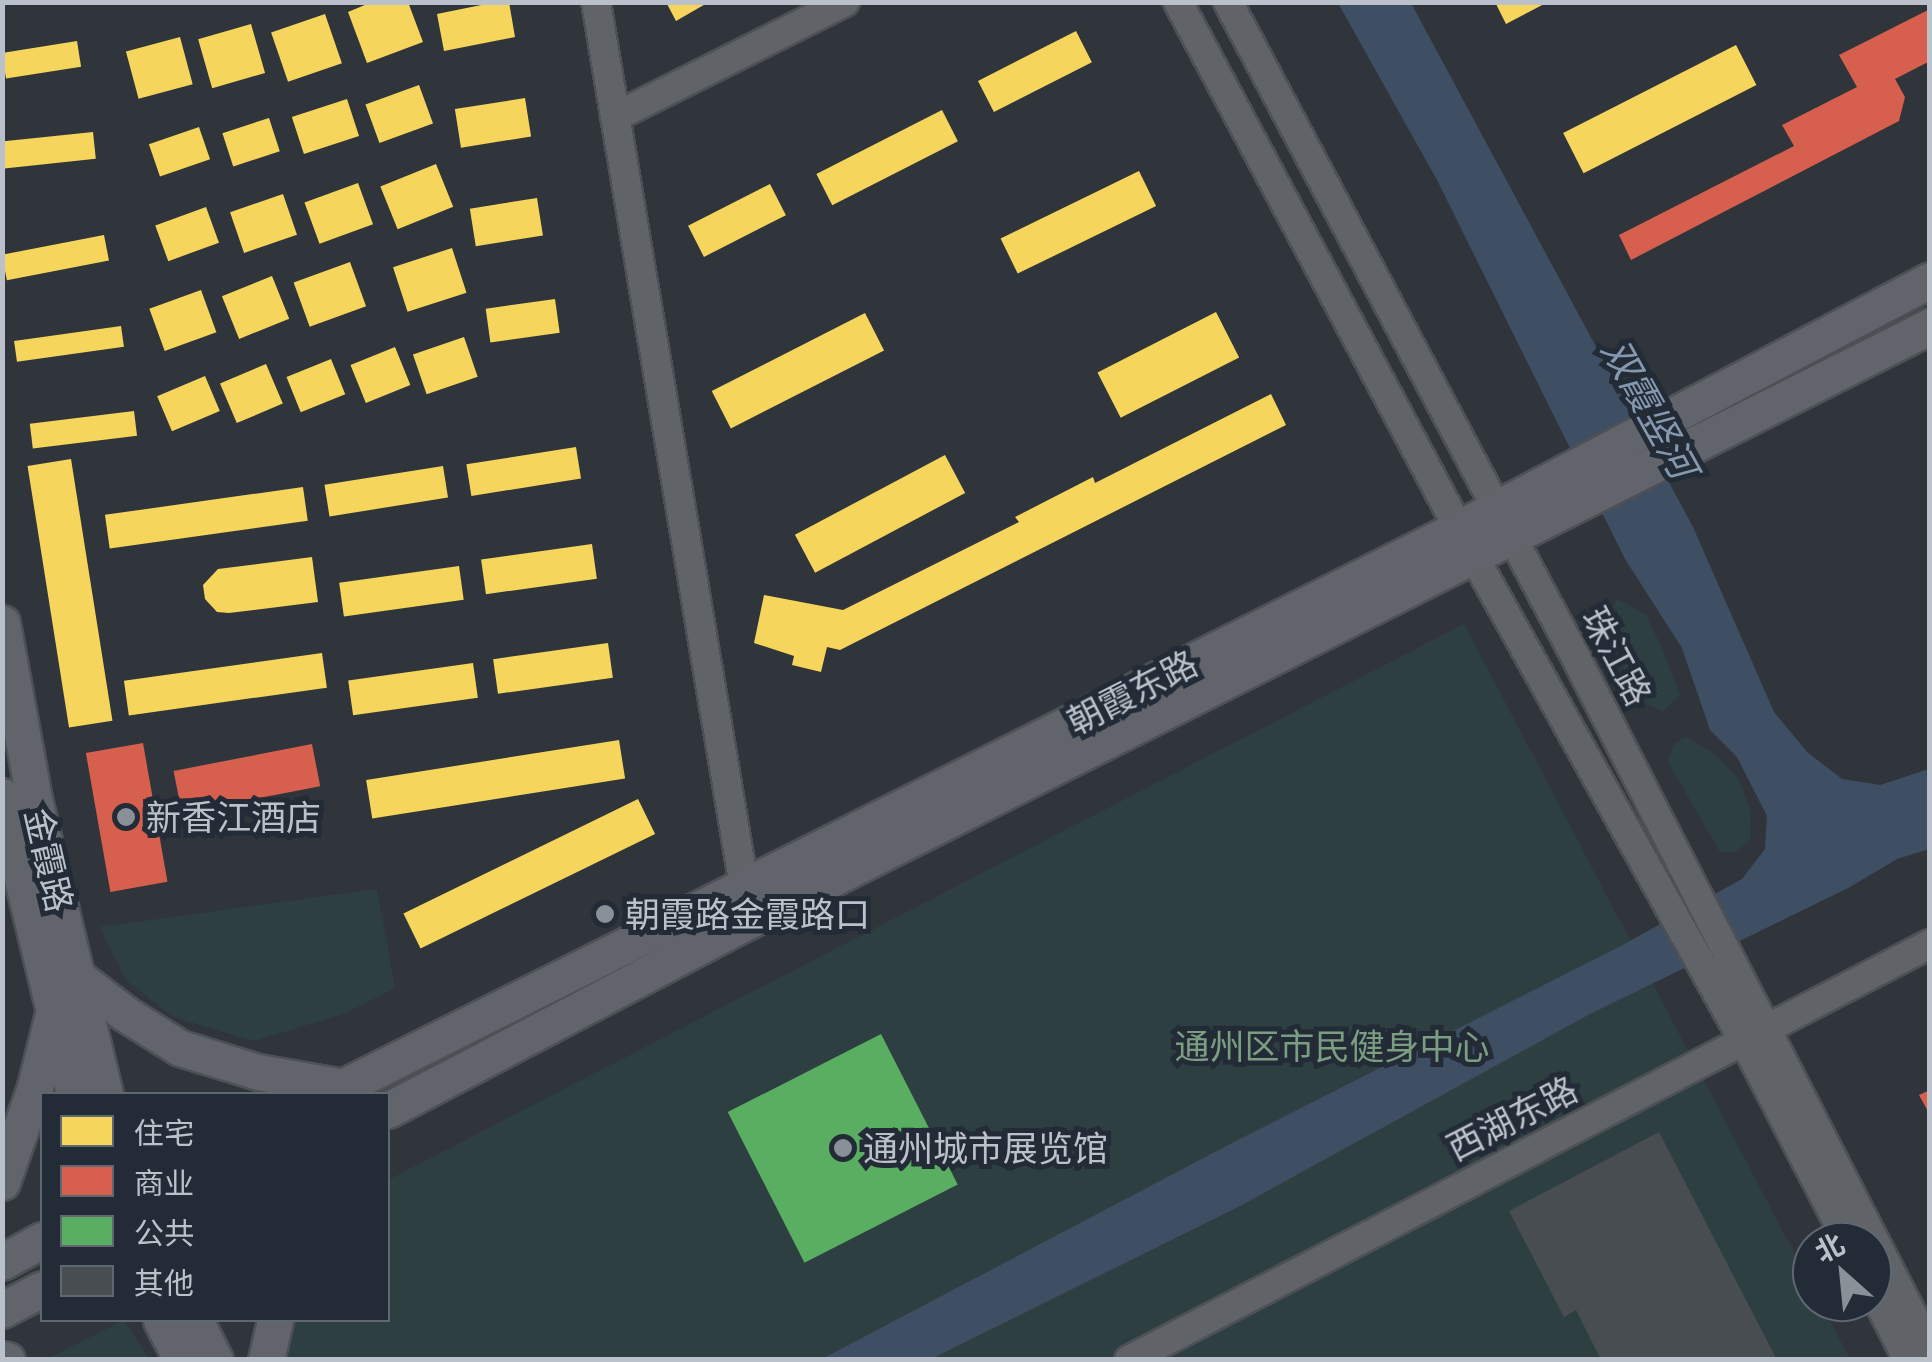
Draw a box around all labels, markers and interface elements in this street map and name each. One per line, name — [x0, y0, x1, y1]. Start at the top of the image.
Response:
water label: 双霞竖河 — [1593, 330, 1707, 486]
street label: 珠江路 — [1574, 600, 1660, 712]
street label: 朝霞东路 — [1060, 642, 1204, 742]
place label: 新香江酒店 — [146, 796, 321, 838]
street label: 金霞路 — [17, 804, 81, 916]
marker: 新香江酒店 — [115, 806, 137, 828]
place label: 朝霞路金霞路口 — [625, 893, 870, 935]
marker: 朝霞路金霞路口 — [594, 903, 616, 925]
park label: 通州区市民健身中心 — [1175, 1025, 1489, 1067]
street label: 西湖东路 — [1440, 1068, 1584, 1168]
legend — [40, 1092, 390, 1322]
text: 住宅 — [134, 1112, 194, 1153]
place label: 通州城市展览馆 — [863, 1127, 1108, 1169]
marker: 通州城市展览馆 — [832, 1137, 854, 1159]
text: 商业 — [134, 1162, 194, 1203]
text: 公共 — [134, 1212, 194, 1253]
north arrow — [1792, 1222, 1892, 1322]
text: 北 — [1808, 1224, 1850, 1270]
text: 其他 — [134, 1262, 194, 1303]

